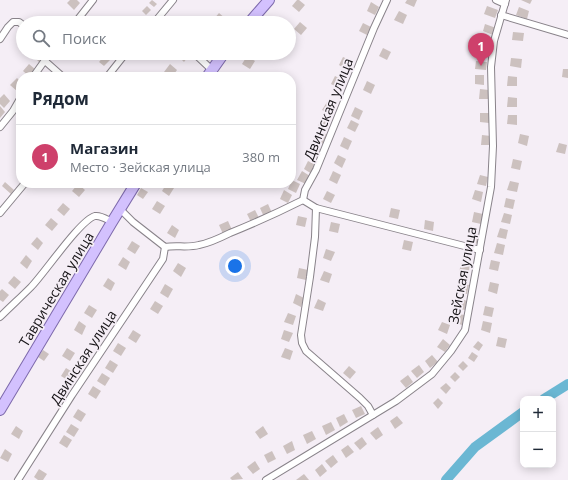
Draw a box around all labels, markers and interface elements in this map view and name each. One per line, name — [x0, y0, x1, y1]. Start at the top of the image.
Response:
search box — [16, 16, 296, 60]
icon: search — [30, 27, 52, 49]
text: Поиск — [62, 28, 106, 48]
pin: 1 — [468, 33, 494, 66]
street label: Двинская улица — [299, 55, 357, 163]
text: Рядом — [32, 87, 89, 110]
text: Магазин — [70, 138, 139, 158]
text: 1 — [41, 148, 49, 166]
text: 380 m — [242, 148, 280, 166]
text: Место · Зейская улица — [70, 158, 211, 176]
street label: Зейская улица — [443, 225, 481, 325]
street label: Таврическая улица — [14, 228, 98, 350]
your location — [225, 256, 245, 276]
street label: Двинская улица — [45, 306, 121, 408]
map controls — [520, 396, 556, 468]
button: + — [520, 396, 556, 432]
button: − — [520, 432, 556, 468]

